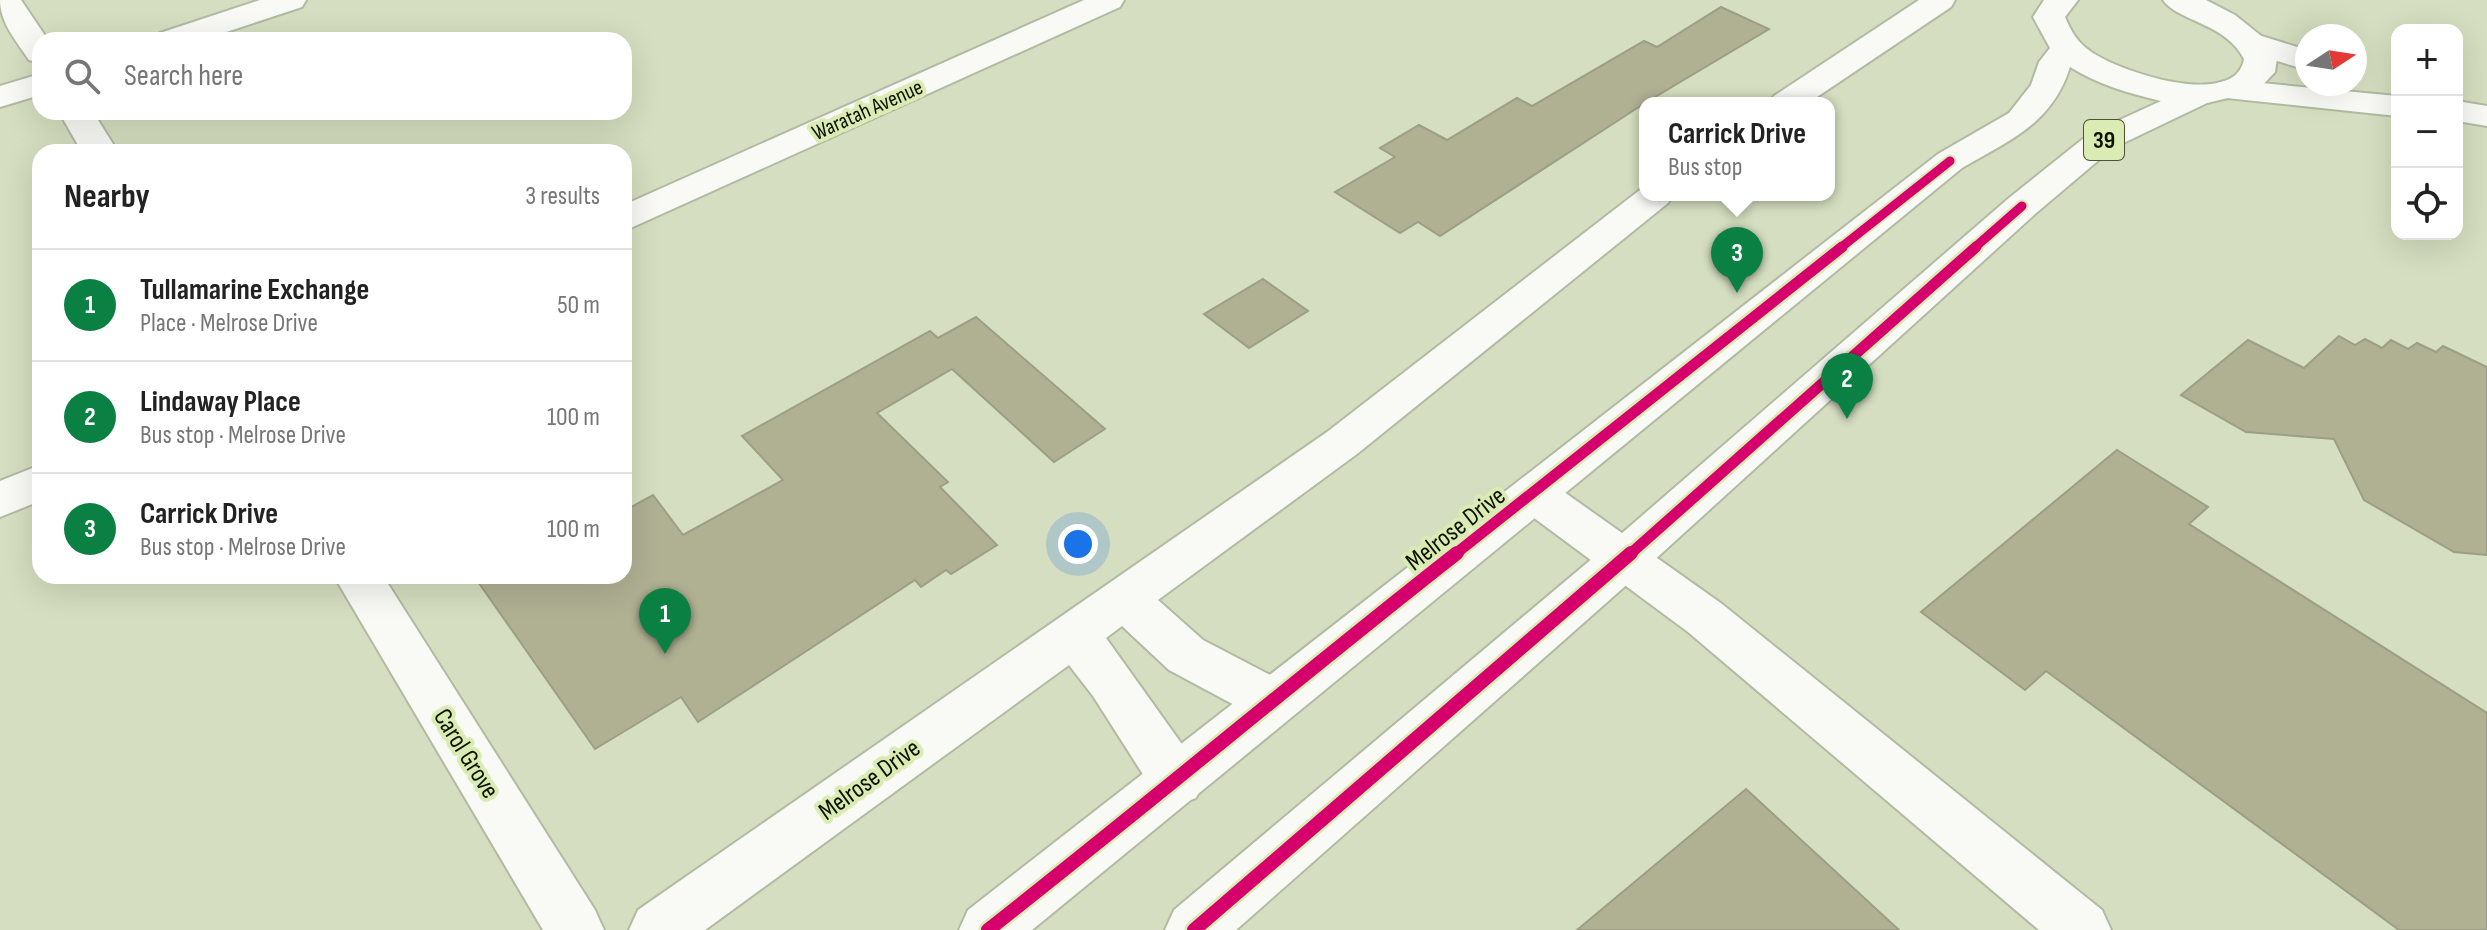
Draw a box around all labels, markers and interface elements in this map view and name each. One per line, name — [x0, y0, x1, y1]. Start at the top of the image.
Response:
north arrow — [2295, 24, 2367, 96]
map controls — [2391, 24, 2463, 240]
button: + — [2391, 24, 2463, 96]
search box — [32, 32, 632, 120]
icon: search — [60, 54, 104, 98]
text: Search here — [124, 58, 243, 94]
street label: Waratah Avenue — [808, 74, 927, 147]
button: − — [2391, 96, 2463, 168]
popup — [1639, 97, 1835, 201]
text: Carrick Drive — [1668, 116, 1806, 152]
road number: 39 — [2084, 120, 2124, 160]
text: Bus stop — [1668, 152, 1743, 183]
button: locate — [2391, 168, 2463, 240]
text: Nearby — [64, 176, 150, 217]
text: 3 results — [525, 181, 600, 212]
pin: 3 — [1711, 227, 1763, 293]
text: Tullamarine Exchange — [140, 272, 369, 308]
text: 1 — [85, 290, 95, 321]
text: 50 m — [557, 290, 600, 321]
text: Place · Melrose Drive — [140, 308, 318, 339]
pin: 2 — [1821, 353, 1873, 419]
text: Lindaway Place — [140, 384, 301, 420]
text: 2 — [84, 402, 96, 433]
text: 100 m — [547, 402, 600, 433]
text: Bus stop · Melrose Drive — [140, 420, 346, 451]
street label: Melrose Drive — [1400, 481, 1512, 578]
text: Carrick Drive — [140, 496, 278, 532]
text: 3 — [84, 514, 96, 545]
text: 100 m — [547, 514, 600, 545]
your location — [1058, 524, 1098, 564]
text: Bus stop · Melrose Drive — [140, 532, 346, 563]
pin: 1 — [639, 588, 691, 654]
street label: Carol Grove — [426, 703, 505, 804]
street label: Melrose Drive — [813, 733, 927, 827]

